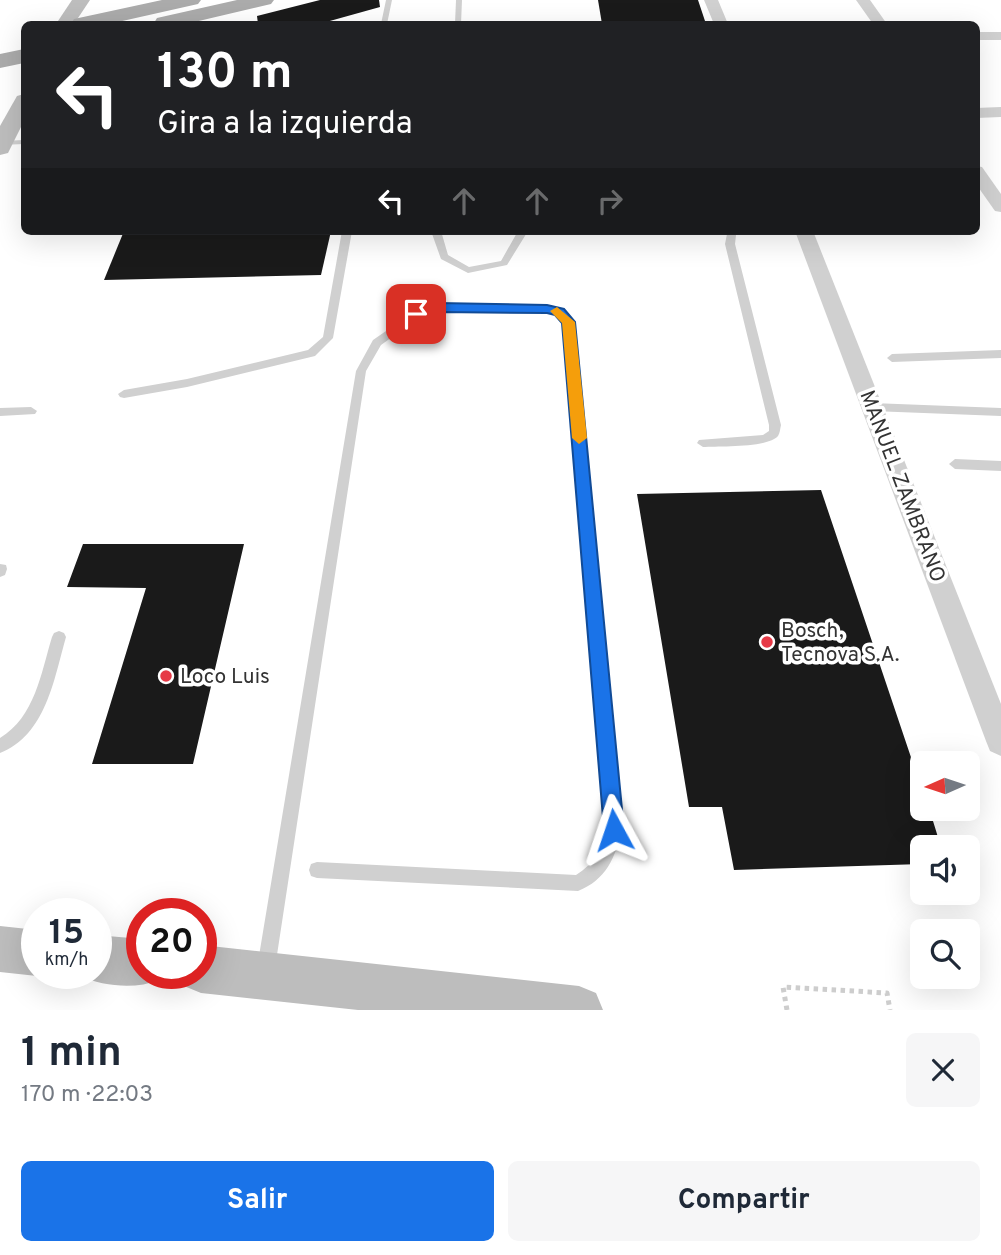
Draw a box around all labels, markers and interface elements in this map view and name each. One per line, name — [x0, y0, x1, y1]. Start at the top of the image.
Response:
text: 130 m — [157, 44, 293, 106]
icon: left — [42, 49, 133, 140]
text: Gira a la izquierda — [157, 105, 413, 145]
icon: left — [372, 182, 410, 220]
icon: ahead — [445, 182, 483, 220]
icon: ahead — [518, 182, 556, 220]
icon: right — [591, 182, 629, 220]
pin — [386, 284, 446, 344]
icon: arrive — [397, 295, 435, 333]
street label: MANUEL ZAMBRANO — [852, 387, 951, 586]
place label: Bosch, Tecnova S.A. — [781, 618, 900, 669]
marker: Bosch, Tecnova S.A. — [759, 634, 775, 650]
place label: Loco Luis — [180, 664, 270, 691]
marker: Loco Luis — [158, 668, 174, 684]
north arrow — [910, 751, 980, 821]
map controls — [910, 751, 980, 989]
position arrow — [577, 793, 651, 867]
button: sound — [910, 835, 980, 905]
speed limit sign: 20 — [126, 898, 217, 989]
text: 15 — [49, 912, 84, 956]
button: search — [910, 919, 980, 989]
text: km/h — [45, 949, 88, 972]
text: 1 min — [21, 1028, 122, 1081]
button: close — [906, 1033, 980, 1107]
text: 170 m · 22:03 — [21, 1081, 153, 1110]
button: Salir — [21, 1161, 494, 1241]
button: Compartir — [508, 1161, 980, 1241]

